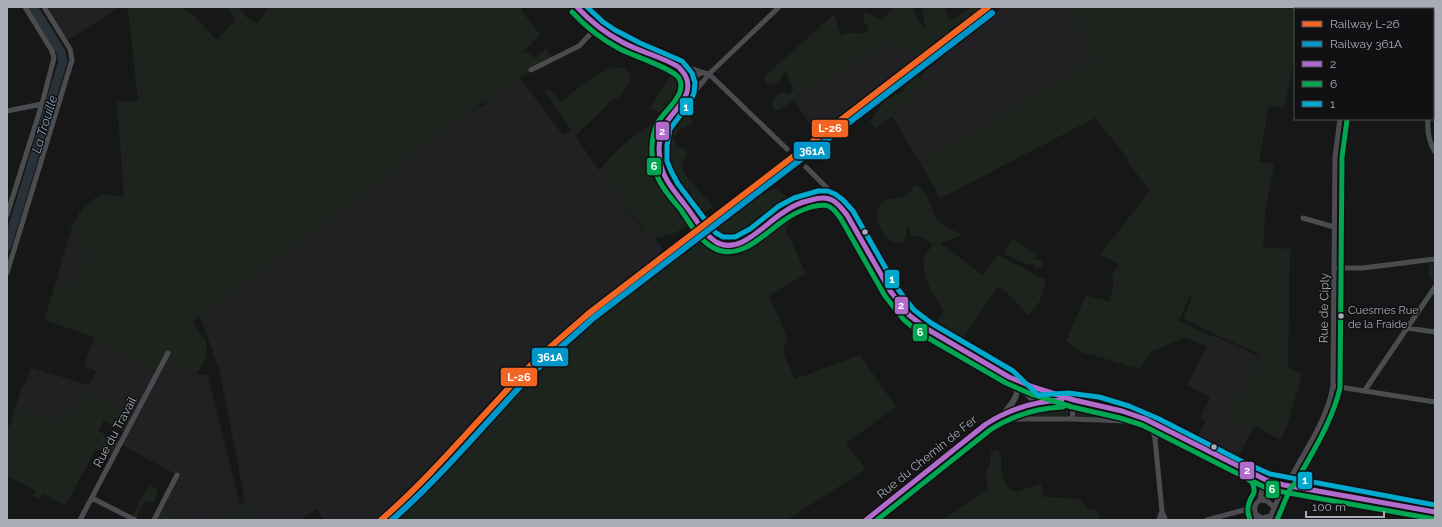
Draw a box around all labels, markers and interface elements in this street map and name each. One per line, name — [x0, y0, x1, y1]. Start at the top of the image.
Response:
legend — [1294, 8, 1434, 120]
text: Railway L-26 — [1330, 17, 1400, 31]
text: Railway 361A — [1330, 37, 1402, 51]
text: 2 — [1330, 57, 1336, 71]
text: 6 — [1330, 77, 1337, 91]
water label: La Trouille — [29, 93, 60, 155]
line badge: 1 — [679, 97, 694, 116]
text: 1 — [1330, 97, 1335, 111]
text: 1 — [683, 101, 689, 114]
line badge: L-26 — [811, 119, 849, 138]
line badge: 2 — [655, 121, 670, 141]
text: L-26 — [818, 122, 842, 135]
text: 2 — [659, 125, 665, 138]
line badge: 361A — [793, 141, 831, 160]
text: 361A — [799, 145, 825, 158]
line badge: 6 — [646, 157, 662, 176]
text: 6 — [651, 160, 658, 173]
unlabelled marker — [860, 227, 870, 237]
line badge: 1 — [884, 269, 900, 289]
street label: Rue de Ciply — [1316, 272, 1332, 343]
text: 1 — [889, 273, 895, 286]
line badge: 2 — [894, 296, 909, 315]
text: 2 — [898, 299, 904, 312]
place label: Cuesmes Rue de la Fraide — [1348, 304, 1419, 331]
marker: Cuesmes Rue de la Fraide — [1336, 311, 1346, 321]
line badge: 6 — [912, 323, 928, 342]
text: 6 — [917, 326, 924, 339]
line badge: 361A — [531, 347, 569, 367]
text: 361A — [537, 351, 563, 364]
line badge: L-26 — [500, 367, 538, 387]
text: L-26 — [507, 371, 531, 384]
street label: Rue du Travail — [91, 394, 140, 470]
street label: Rue du Chemin de Fer — [874, 412, 980, 501]
unlabelled marker — [1209, 442, 1219, 452]
line badge: 2 — [1239, 461, 1255, 480]
text: 2 — [1244, 464, 1250, 477]
line badge: 1 — [1297, 471, 1313, 490]
text: 1 — [1302, 474, 1308, 487]
line badge: 6 — [1265, 480, 1280, 499]
text: 6 — [1269, 483, 1276, 496]
scale bar — [1306, 493, 1384, 519]
text: 100 m — [1312, 500, 1346, 514]

